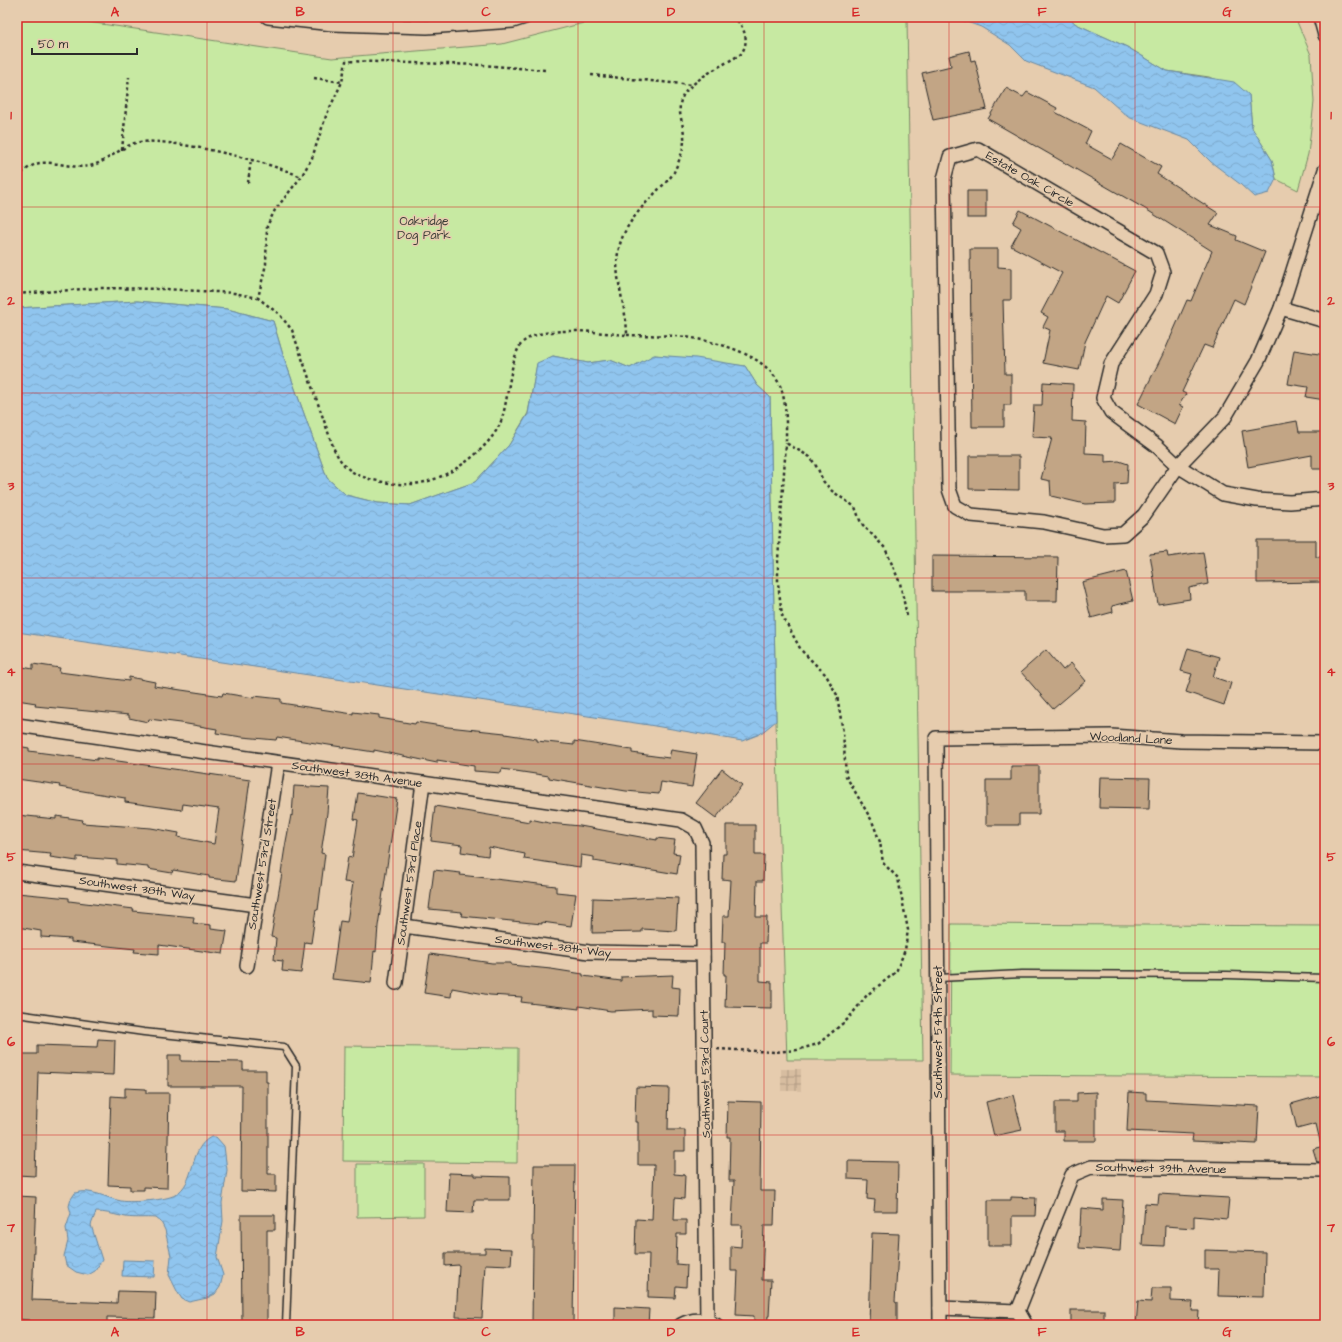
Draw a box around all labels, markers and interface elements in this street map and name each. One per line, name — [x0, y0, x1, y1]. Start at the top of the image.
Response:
text: A — [111, 3, 120, 21]
text: B — [295, 3, 305, 21]
text: C — [481, 3, 491, 21]
text: D — [667, 3, 676, 21]
text: E — [852, 3, 860, 21]
text: F — [1037, 3, 1047, 21]
text: G — [1222, 3, 1232, 21]
scale bar — [32, 30, 137, 56]
text: 50 m — [38, 36, 69, 53]
text: 1 — [10, 106, 12, 124]
text: 1 — [1330, 106, 1332, 124]
street label: Estate Oak Circle — [982, 147, 1078, 212]
park label: Oakridge Dog Park — [397, 213, 451, 245]
text: 2 — [6, 292, 15, 310]
text: 2 — [1326, 292, 1335, 310]
text: 3 — [7, 477, 15, 495]
text: 3 — [1327, 477, 1335, 495]
text: 4 — [7, 663, 16, 681]
text: 4 — [1327, 663, 1336, 681]
street label: Woodland Lane — [1089, 728, 1173, 749]
street label: Southwest 38th Avenue — [291, 757, 424, 792]
street label: Southwest 53rd Street — [244, 797, 281, 931]
street label: Southwest 53rd Place — [392, 819, 427, 946]
text: 5 — [6, 848, 16, 866]
text: 5 — [1326, 848, 1336, 866]
street label: Southwest 38th Way — [78, 872, 196, 906]
street label: Southwest 38th Way — [494, 931, 612, 963]
street label: Southwest 54th Street — [930, 966, 947, 1098]
street label: Southwest 53rd Court — [696, 1010, 715, 1138]
text: 6 — [7, 1033, 16, 1051]
text: 6 — [1327, 1033, 1336, 1051]
street label: Southwest 39th Avenue — [1095, 1159, 1227, 1178]
text: 7 — [6, 1219, 16, 1237]
text: 7 — [1326, 1219, 1336, 1237]
text: A — [111, 1323, 120, 1341]
text: B — [295, 1323, 305, 1341]
text: C — [481, 1323, 491, 1341]
text: D — [667, 1323, 676, 1341]
text: E — [852, 1323, 860, 1341]
text: F — [1037, 1323, 1047, 1341]
text: G — [1222, 1323, 1232, 1341]

